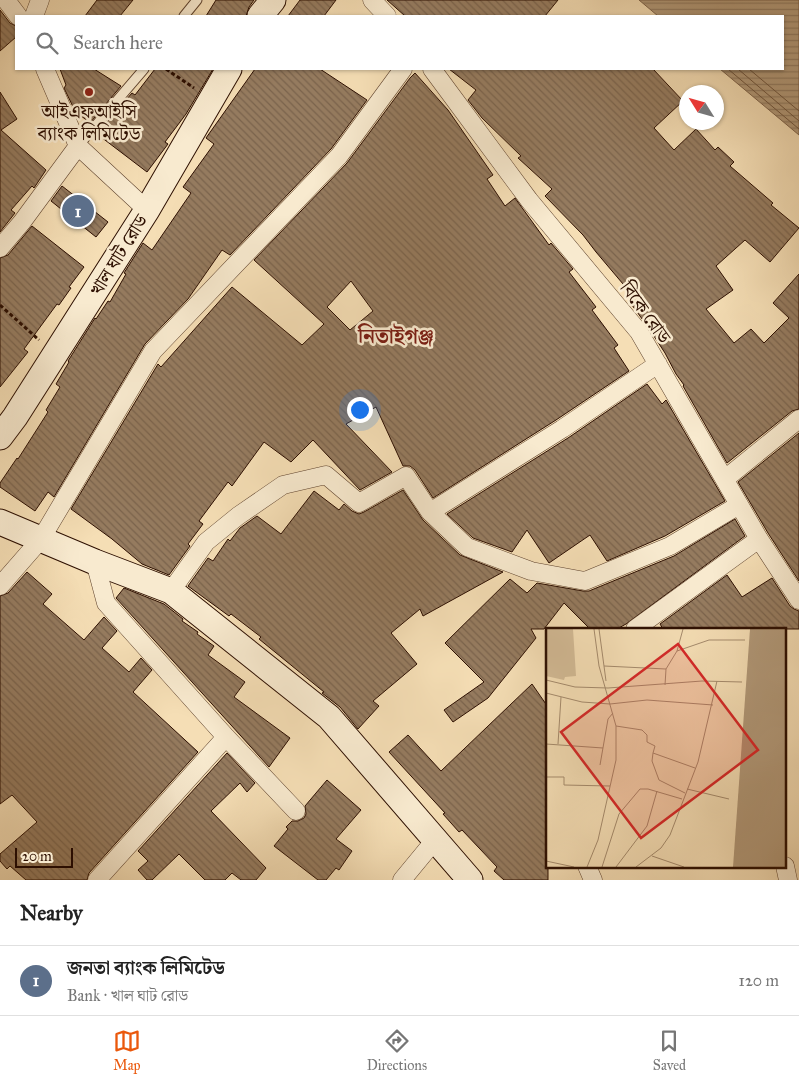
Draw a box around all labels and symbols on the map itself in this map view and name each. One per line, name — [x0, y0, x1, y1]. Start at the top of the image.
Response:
north arrow — [679, 85, 724, 130]
marker: আইএফআইসি ব্যাংক লিমিটেড — [83, 86, 95, 98]
place label: আইএফআইসি ব্যাংক লিমিটেড — [37, 100, 142, 145]
pin: 1 — [62, 192, 94, 230]
street label: খাল ঘাট রোড — [84, 209, 153, 300]
street label: বিকে রোড — [615, 276, 676, 349]
district label: নিতাইগঞ্জ — [357, 323, 434, 349]
your location — [347, 397, 373, 423]
inset map — [546, 628, 786, 868]
scale bar — [15, 845, 72, 868]

